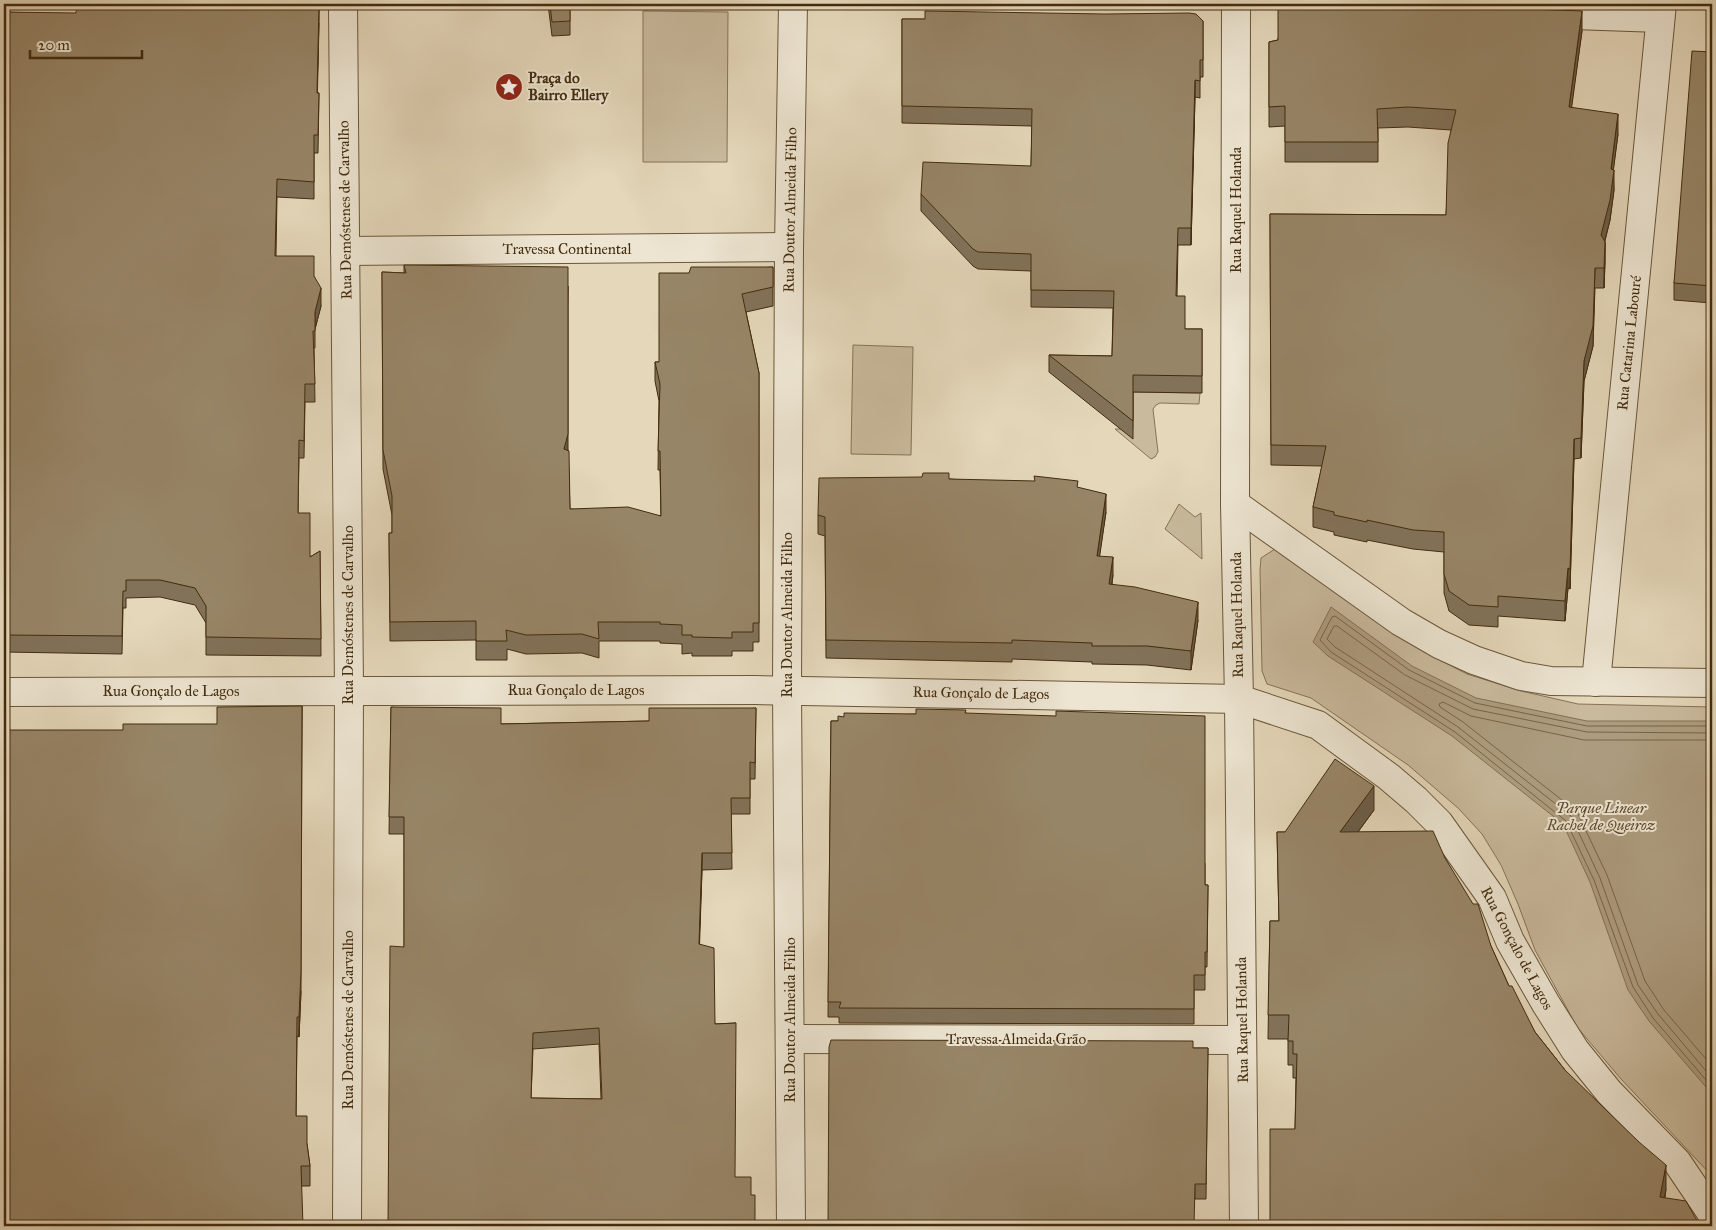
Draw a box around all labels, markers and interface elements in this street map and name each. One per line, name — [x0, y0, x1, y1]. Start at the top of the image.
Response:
scale bar — [30, 28, 142, 60]
text: 20 m — [38, 36, 70, 54]
place label: Praça do Bairro Ellery — [528, 69, 609, 105]
place icon: Praça do Bairro Ellery — [494, 72, 524, 102]
street label: Rua Demóstenes de Carvalho — [334, 120, 356, 300]
street label: Rua Doutor Almeida Filho — [780, 127, 800, 293]
street label: Rua Raquel Holanda — [1227, 146, 1246, 273]
street label: Travessa Continental — [502, 240, 632, 258]
street label: Rua Catarina Labouré — [1613, 274, 1645, 411]
street label: Rua Demóstenes de Carvalho — [339, 525, 357, 705]
street label: Rua Doutor Almeida Filho — [778, 532, 796, 698]
street label: Rua Raquel Holanda — [1227, 551, 1248, 678]
street label: Rua Gonçalo de Lagos — [508, 681, 644, 699]
street label: Rua Gonçalo de Lagos — [103, 682, 239, 700]
street label: Rua Gonçalo de Lagos — [912, 683, 1050, 703]
park label: Parque Linear Rachel de Queiroz — [1546, 799, 1656, 834]
street label: Rua Gonçalo de Lagos — [1477, 883, 1557, 1013]
street label: Rua Demóstenes de Carvalho — [339, 930, 357, 1110]
street label: Rua Doutor Almeida Filho — [781, 937, 799, 1103]
street label: Rua Raquel Holanda — [1232, 956, 1253, 1083]
street label: Travessa Almeida Grão — [946, 1030, 1086, 1048]

